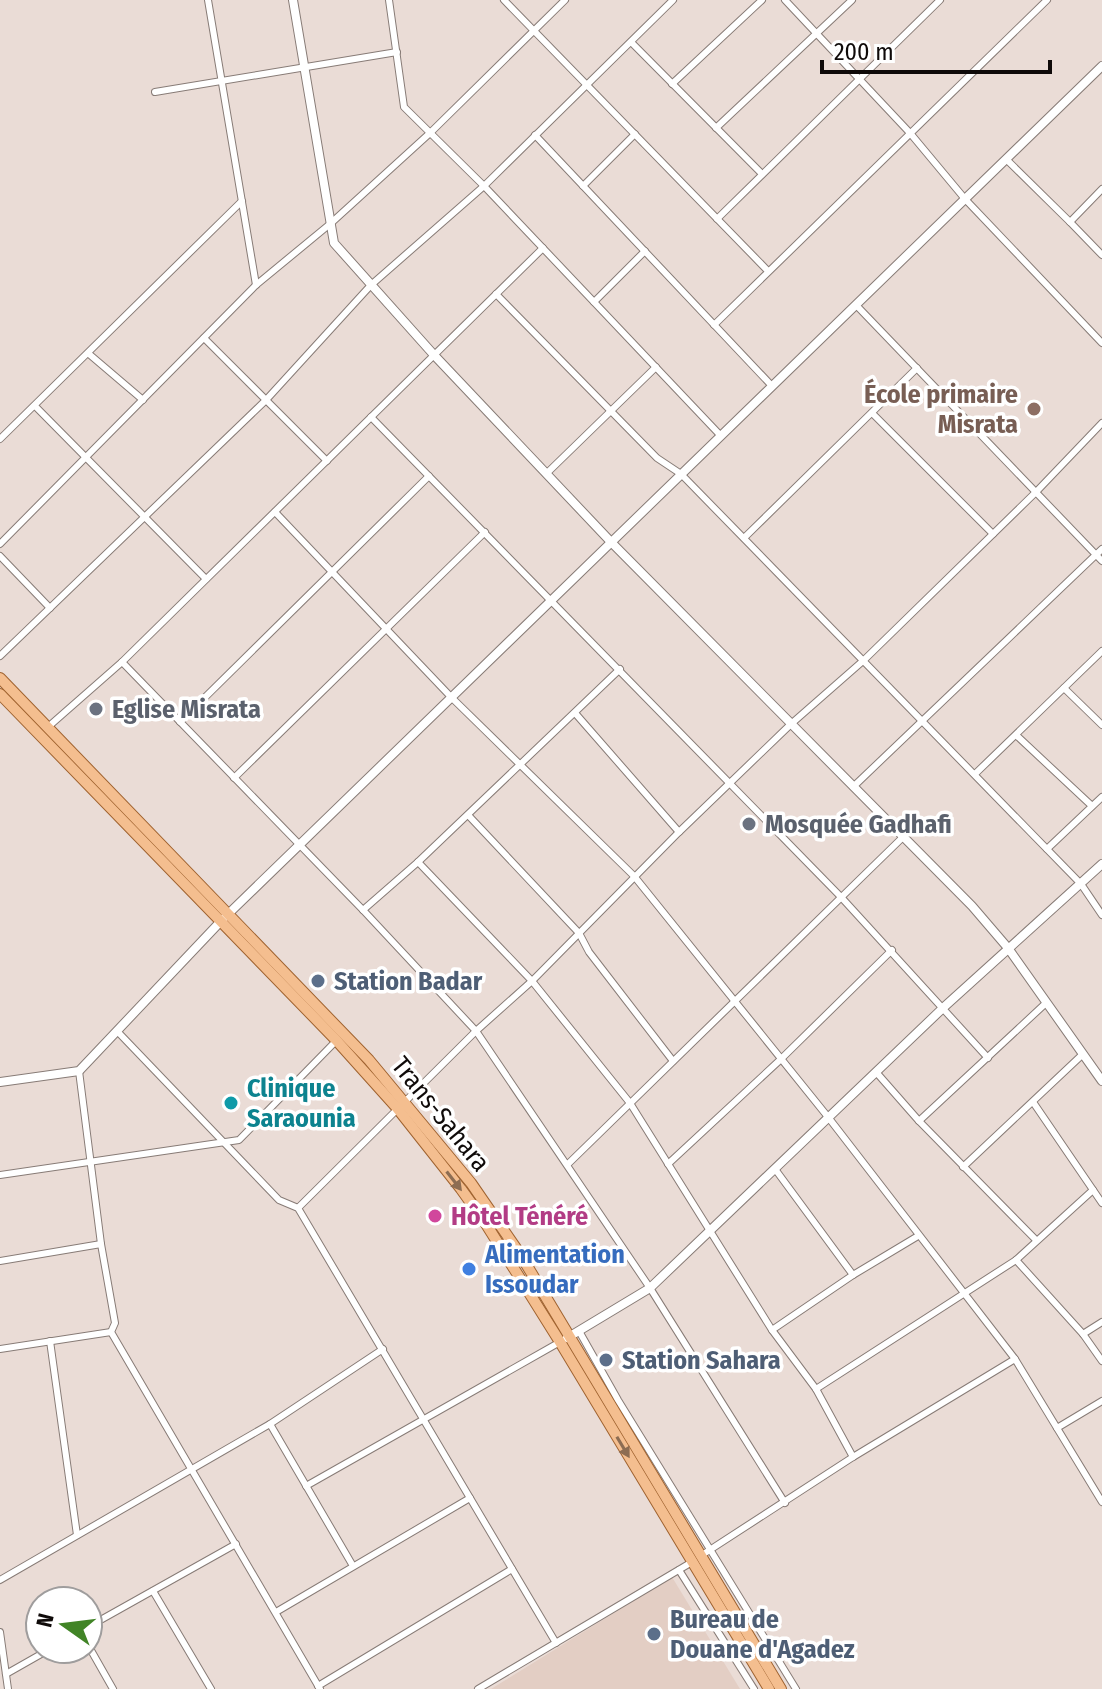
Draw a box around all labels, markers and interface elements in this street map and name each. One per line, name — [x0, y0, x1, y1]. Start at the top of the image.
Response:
scale bar — [822, 24, 1050, 74]
text: 200 m — [834, 38, 894, 66]
place label: École primaire Misrata — [864, 378, 1018, 440]
marker: École primaire Misrata — [1025, 400, 1043, 418]
place label: Eglise Misrata — [112, 694, 261, 725]
marker: Eglise Misrata — [87, 700, 105, 718]
place label: Mosquée Gadhafi — [765, 809, 952, 840]
marker: Mosquée Gadhafi — [740, 815, 758, 833]
place label: Station Badar — [334, 966, 483, 997]
marker: Station Badar — [309, 972, 327, 990]
street label: Trans-Sahara — [385, 1051, 496, 1178]
place label: Clinique Saraounia — [247, 1073, 356, 1134]
marker: Clinique Saraounia — [222, 1094, 240, 1112]
one-way arrow — [446, 1171, 462, 1191]
place label: Hôtel Ténéré — [451, 1201, 588, 1232]
marker: Hôtel Ténéré — [426, 1207, 444, 1225]
place label: Alimentation Issoudar — [484, 1239, 625, 1300]
marker: Alimentation Issoudar — [460, 1260, 478, 1278]
place label: Station Sahara — [622, 1345, 781, 1376]
marker: Station Sahara — [597, 1351, 615, 1369]
one-way arrow — [616, 1436, 630, 1459]
north arrow — [24, 1585, 104, 1665]
place label: Bureau de Douane d'Agadez — [670, 1604, 855, 1665]
text: N — [30, 1611, 60, 1630]
marker: Bureau de Douane d'Agadez — [645, 1625, 663, 1643]

